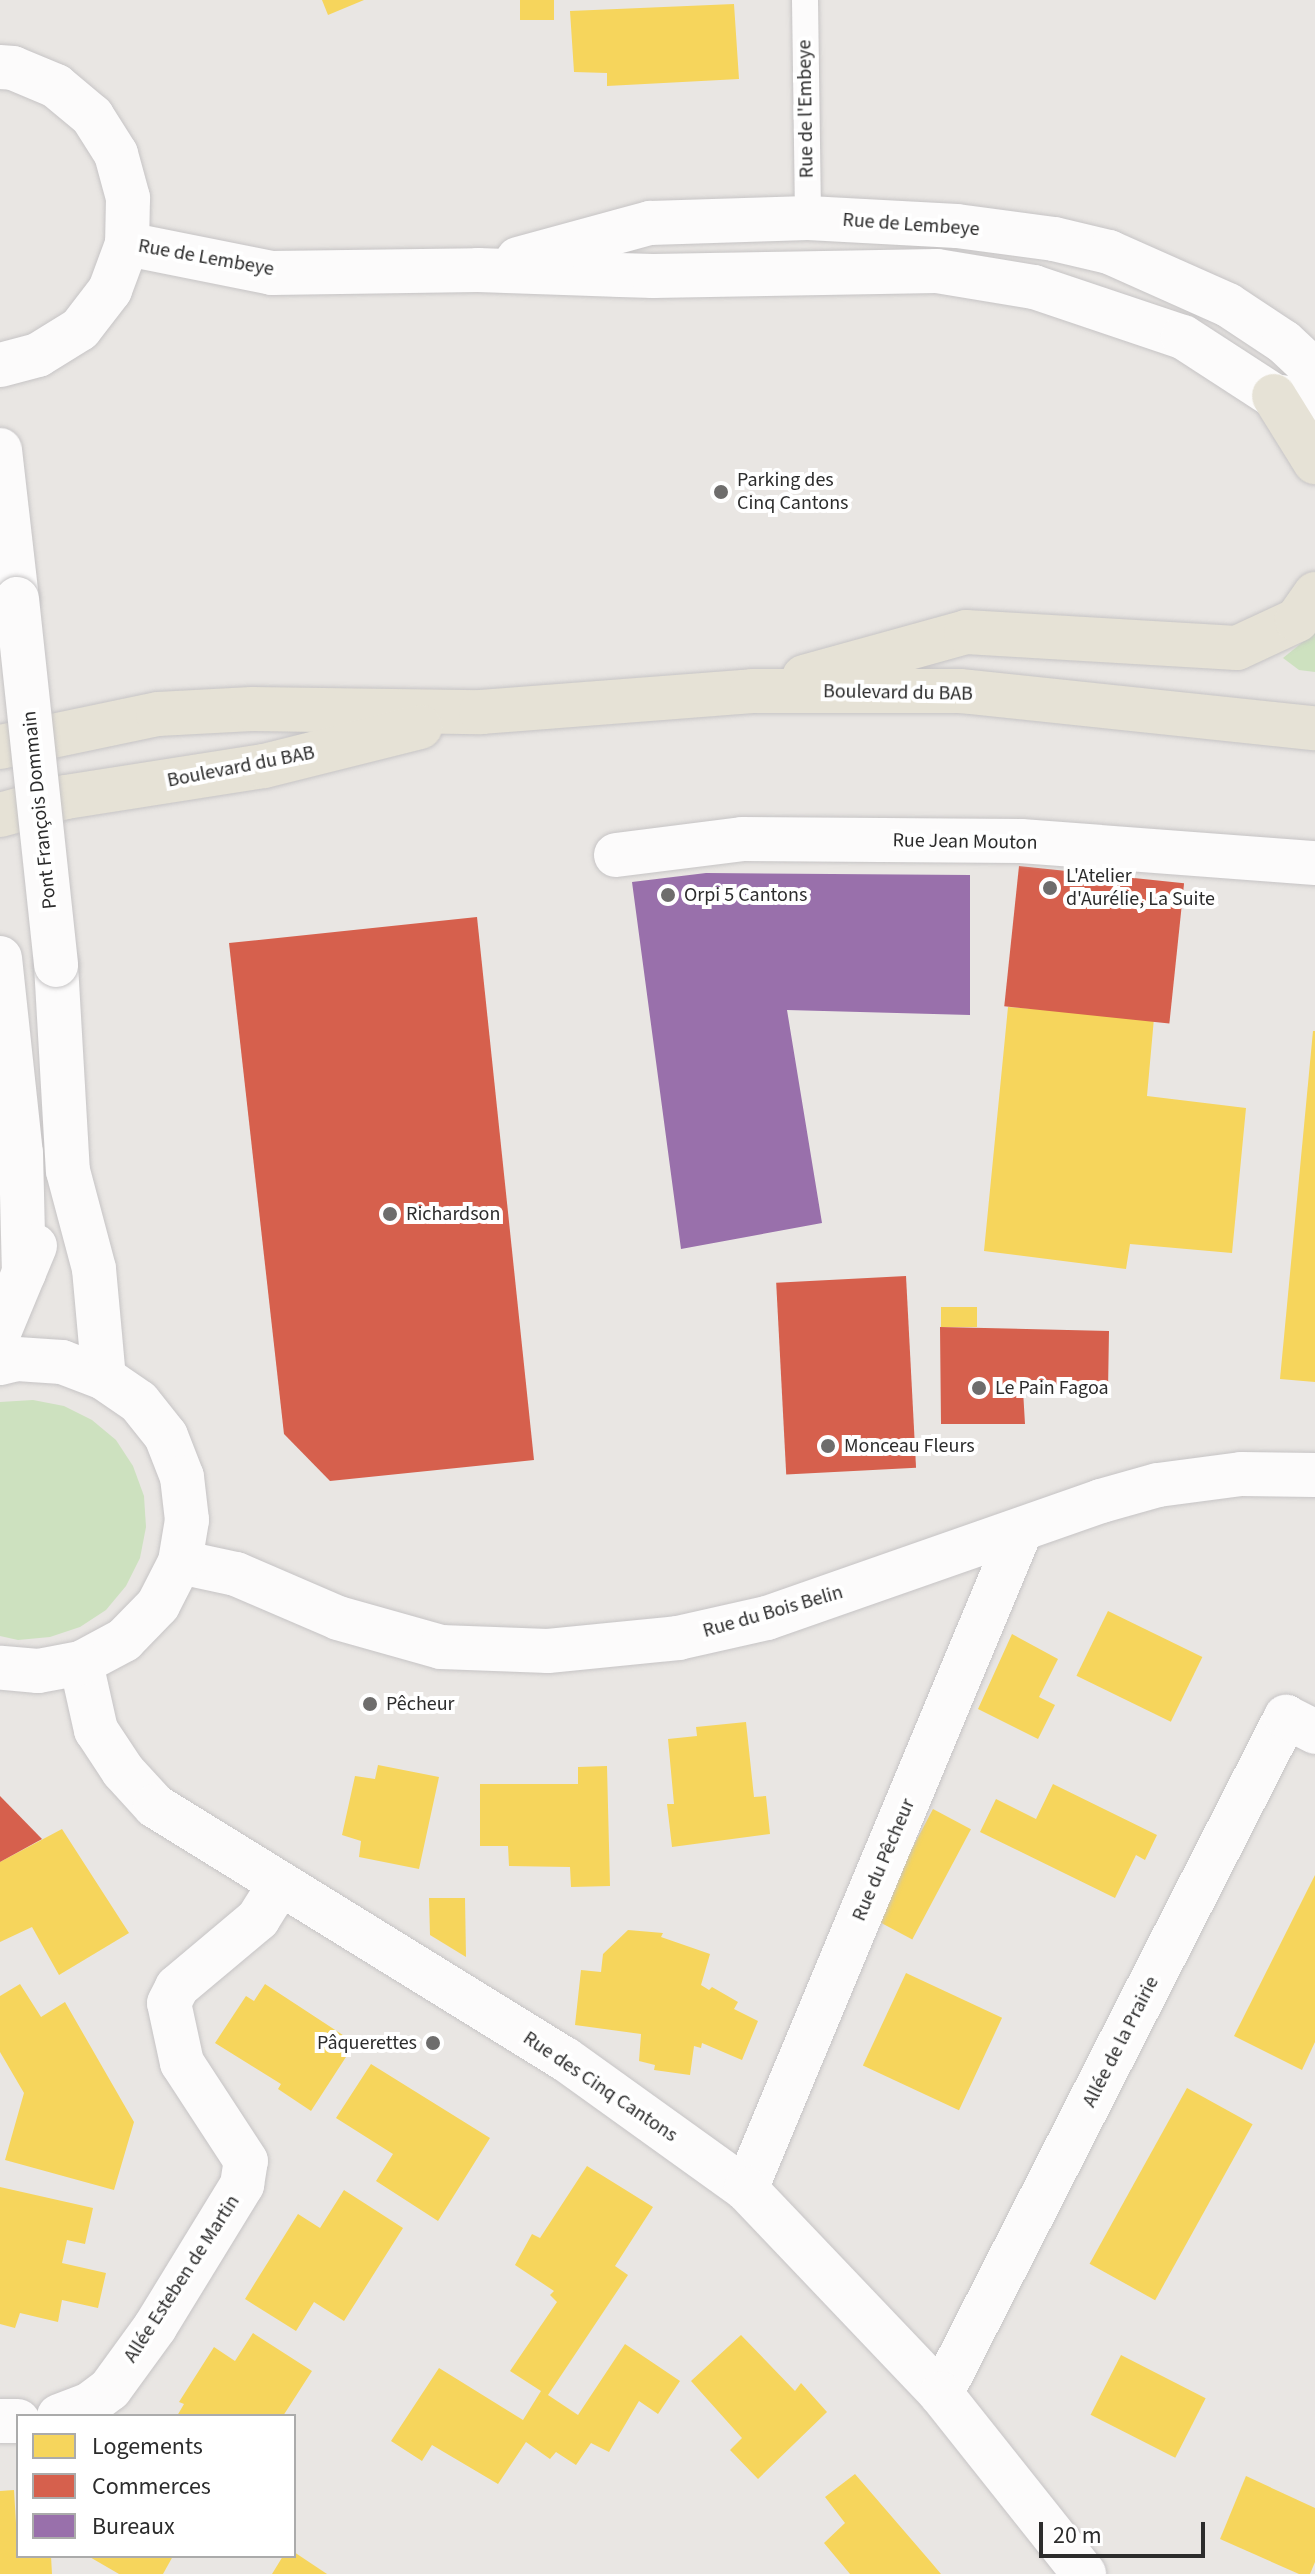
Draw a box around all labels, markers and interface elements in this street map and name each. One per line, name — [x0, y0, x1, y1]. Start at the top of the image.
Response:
street label: Rue de l'Embeye — [793, 39, 819, 179]
street label: Rue de Lembeye — [842, 208, 980, 242]
street label: Rue de Lembeye — [136, 234, 276, 282]
place label: Parking des Cinq Cantons — [737, 468, 848, 515]
marker: Parking des Cinq Cantons — [712, 483, 730, 501]
street label: Boulevard du BAB — [823, 680, 973, 706]
street label: Pont François Dommain — [18, 710, 62, 910]
street label: Boulevard du BAB — [165, 741, 317, 793]
street label: Rue Jean Mouton — [892, 829, 1038, 855]
place label: L'Atelier d'Aurélie, La Suite — [1066, 864, 1215, 911]
marker: L'Atelier d'Aurélie, La Suite — [1041, 879, 1059, 897]
place label: Orpi 5 Cantons — [684, 883, 807, 907]
marker: Orpi 5 Cantons — [659, 886, 677, 904]
place label: Richardson — [406, 1202, 500, 1226]
marker: Richardson — [381, 1205, 399, 1223]
place label: Le Pain Fagoa — [995, 1376, 1109, 1400]
marker: Le Pain Fagoa — [970, 1379, 988, 1397]
place label: Monceau Fleurs — [844, 1434, 975, 1458]
marker: Monceau Fleurs — [819, 1437, 837, 1455]
street label: Rue du Bois Belin — [700, 1581, 846, 1643]
place label: Pêcheur — [386, 1692, 455, 1716]
marker: Pêcheur — [361, 1695, 379, 1713]
street label: Rue du Pêcheur — [847, 1795, 921, 1925]
street label: Allée de la Prairie — [1078, 1973, 1164, 2111]
street label: Rue des Cinq Cantons — [518, 2026, 682, 2148]
place label: Pâquerettes — [317, 2031, 417, 2055]
marker: Pâquerettes — [424, 2034, 442, 2052]
street label: Allée Esteben de Martin — [119, 2191, 245, 2367]
legend — [16, 2414, 296, 2558]
text: Logements — [92, 2429, 203, 2464]
text: Commerces — [92, 2469, 211, 2504]
scale bar — [1043, 2506, 1209, 2556]
text: Bureaux — [92, 2509, 175, 2544]
text: 20 m — [1053, 2518, 1102, 2553]

